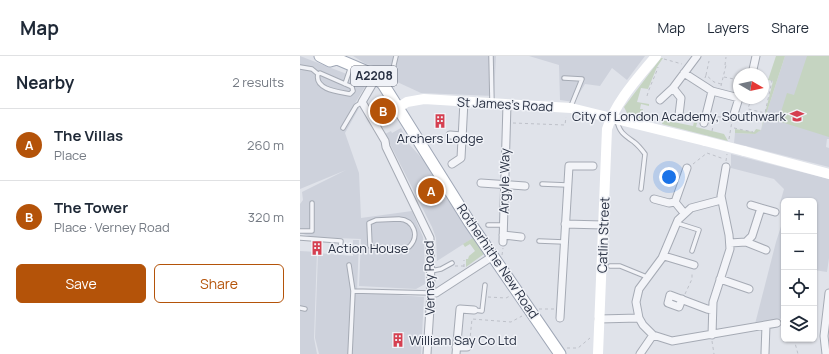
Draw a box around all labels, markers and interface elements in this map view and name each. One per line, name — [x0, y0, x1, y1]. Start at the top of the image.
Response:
text: Map — [20, 15, 59, 41]
text: Map — [657, 18, 685, 37]
text: Layers — [707, 18, 749, 37]
text: Share — [771, 18, 809, 37]
road number: A2208 — [351, 66, 397, 86]
north arrow — [733, 68, 769, 104]
text: Nearby — [16, 71, 74, 94]
text: 2 results — [232, 73, 284, 91]
street label: St James's Road — [456, 92, 554, 116]
pin: B — [370, 96, 396, 126]
place label: City of London Academy, Southwark — [572, 107, 787, 125]
school or university icon: City of London Academy, Southwark — [789, 108, 805, 124]
building icon: Archers Lodge — [432, 113, 448, 129]
text: The Villas — [54, 125, 123, 146]
place label: Archers Lodge — [397, 129, 484, 147]
text: A — [25, 136, 33, 154]
text: 260 m — [247, 136, 284, 154]
text: Place — [54, 146, 87, 164]
street label: Argyle Way — [494, 148, 514, 214]
your location — [659, 167, 679, 187]
pin: A — [418, 176, 444, 206]
text: The Tower — [54, 197, 128, 218]
street label: Catlin Street — [593, 197, 613, 273]
map controls — [781, 198, 817, 342]
button: + — [781, 198, 817, 234]
street label: Rotherhithe New Road — [453, 200, 543, 322]
text: B — [25, 208, 33, 226]
text: 320 m — [248, 208, 284, 226]
text: Place · Verney Road — [54, 218, 170, 236]
button: − — [781, 234, 817, 270]
place label: Action House — [328, 239, 409, 257]
building icon: Action House — [309, 240, 325, 256]
street label: Verney Road — [419, 240, 439, 316]
button: Save — [16, 264, 146, 303]
button: Share — [154, 264, 284, 303]
button: locate — [781, 270, 817, 306]
button: layers — [781, 306, 817, 342]
place label: William Say Co Ltd — [409, 331, 517, 349]
building icon: William Say Co Ltd — [390, 332, 406, 348]

